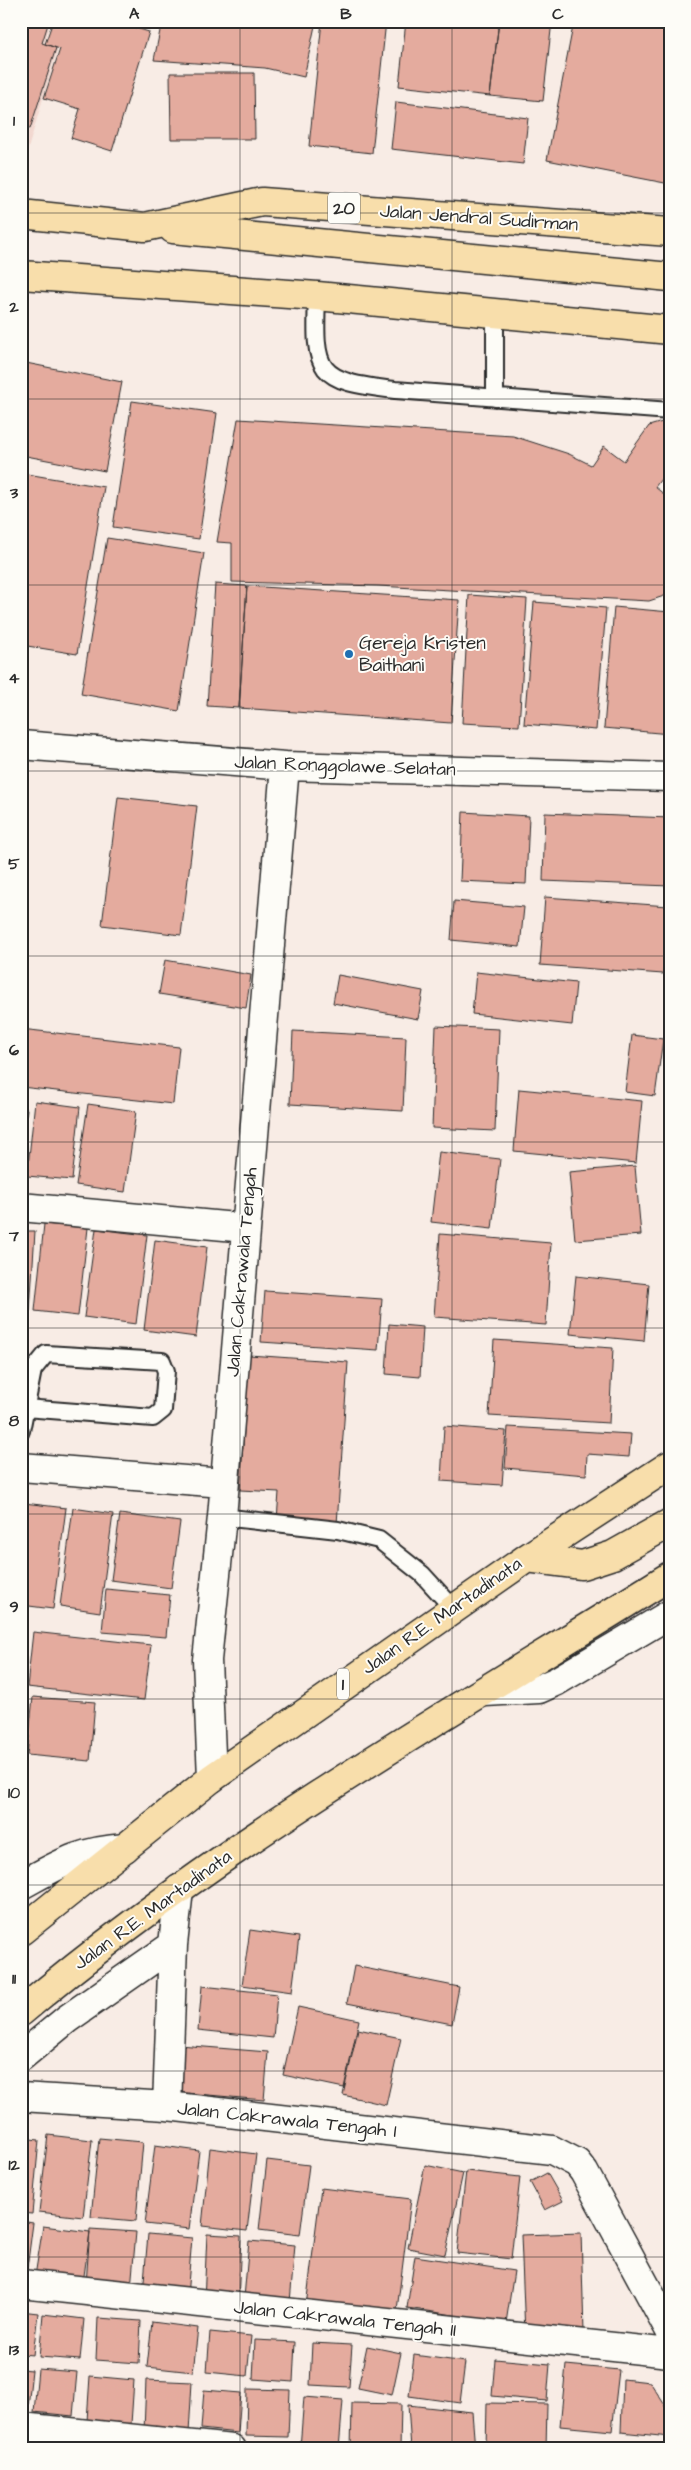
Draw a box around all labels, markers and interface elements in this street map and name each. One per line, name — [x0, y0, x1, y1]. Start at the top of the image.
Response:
text: A — [129, 3, 140, 25]
text: B — [340, 3, 352, 25]
text: C — [552, 3, 564, 25]
text: 1 — [13, 110, 16, 132]
road number: 20 — [328, 192, 360, 224]
street label: Jalan Jendral Sudirman — [379, 198, 579, 238]
text: 2 — [8, 296, 19, 318]
text: 3 — [9, 482, 19, 504]
place label: Gereja Kristen Baithani — [359, 630, 486, 679]
marker: Gereja Kristen Baithani — [343, 648, 355, 660]
text: 4 — [9, 667, 20, 689]
street label: Jalan Ronggolawe Selatan — [234, 749, 456, 784]
text: 5 — [8, 853, 20, 875]
text: 6 — [9, 1039, 19, 1061]
street label: Jalan Cakrawala Tengah — [219, 1166, 266, 1378]
text: 7 — [8, 1225, 19, 1247]
text: 8 — [9, 1410, 20, 1432]
street label: Jalan R.E. Martadinata — [357, 1550, 528, 1681]
text: 9 — [9, 1596, 19, 1618]
road number: 1 — [337, 1668, 349, 1700]
text: 10 — [8, 1782, 20, 1804]
street label: Jalan R.E. Martadinata — [68, 1843, 238, 1977]
text: 11 — [12, 1968, 17, 1990]
street label: Jalan Cakrawala Tengah I — [176, 2095, 398, 2146]
text: 12 — [8, 2154, 20, 2176]
street label: Jalan Cakrawala Tengah II — [232, 2294, 458, 2345]
text: 13 — [9, 2339, 20, 2361]

